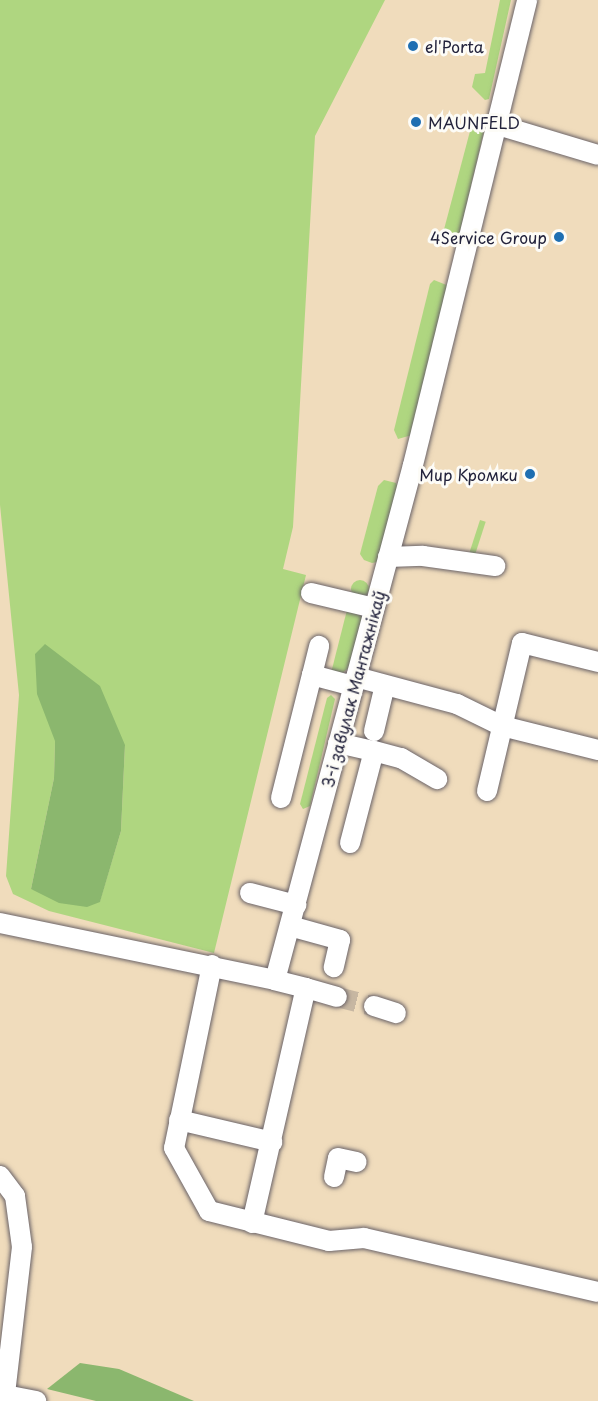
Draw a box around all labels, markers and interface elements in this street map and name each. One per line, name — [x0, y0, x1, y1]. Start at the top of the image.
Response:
place label: el'Porta — [425, 36, 484, 56]
marker: el'Porta — [406, 39, 420, 53]
place label: MAUNFELD — [428, 112, 520, 132]
marker: MAUNFELD — [409, 115, 423, 129]
place label: 4Service Group — [429, 227, 547, 247]
marker: 4Service Group — [552, 230, 566, 244]
place label: Мир Кромки — [418, 464, 518, 484]
marker: Мир Кромки — [523, 467, 537, 481]
street label: 3-і завулак Мантажнікаў — [317, 588, 389, 790]

